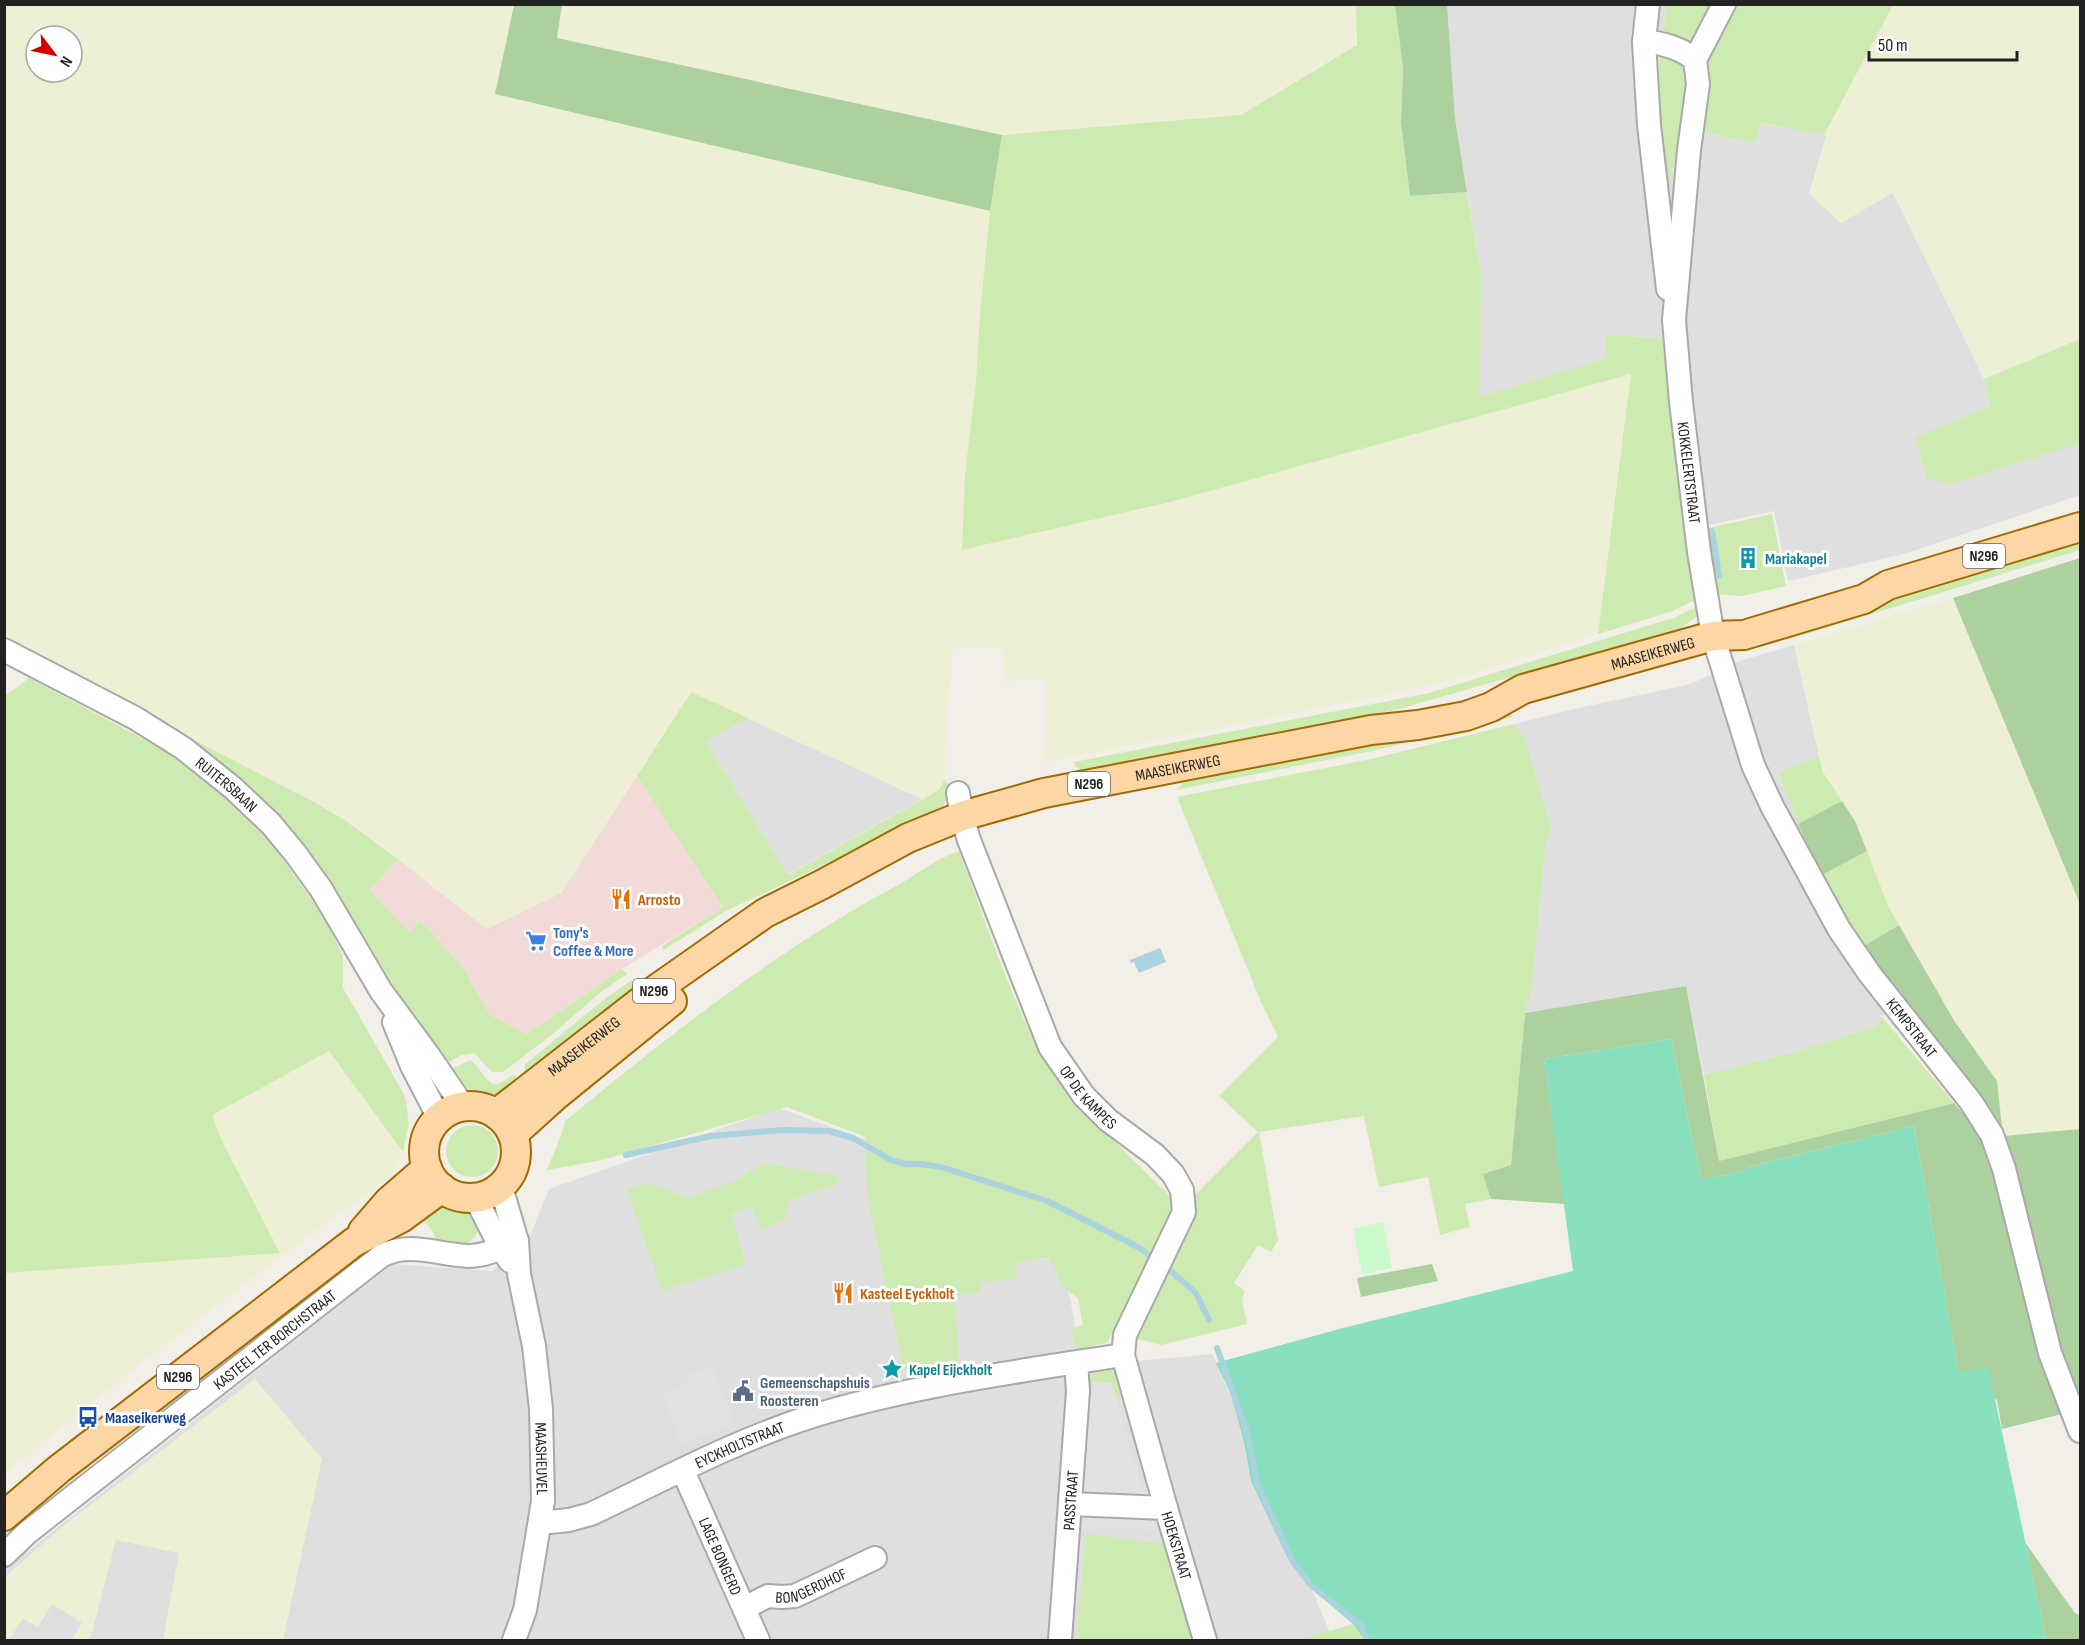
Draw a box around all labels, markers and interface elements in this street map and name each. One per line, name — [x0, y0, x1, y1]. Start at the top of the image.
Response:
north arrow — [24, 24, 84, 84]
scale bar — [1869, 24, 2018, 62]
text: 50 m — [1878, 35, 1908, 56]
text: N — [55, 52, 76, 70]
street label: KOKKELERTSTRAAT — [1672, 421, 1704, 525]
road number: N296 — [1963, 544, 2005, 568]
building icon: Mariakapel — [1736, 546, 1760, 570]
place label: Mariakapel — [1765, 550, 1827, 569]
street label: MAASEIKERWEG — [1609, 634, 1697, 675]
street label: MAASEIKERWEG — [1134, 751, 1222, 786]
street label: RUITERSBAAN — [191, 754, 260, 817]
road number: N296 — [1068, 772, 1110, 796]
restaurant icon: Arrosto — [609, 887, 633, 911]
place label: Arrosto — [637, 891, 681, 910]
place label: Tony's Coffee & More — [553, 924, 634, 961]
supermarket icon: Tony's Coffee & More — [524, 929, 548, 953]
road number: N296 — [633, 979, 675, 1003]
street label: KEMPSTRAAT — [1882, 995, 1940, 1062]
street label: MAASEIKERWEG — [545, 1013, 624, 1081]
street label: OP DE KAMPES — [1055, 1062, 1120, 1134]
restaurant icon: Kasteel Eyckholt — [831, 1281, 855, 1305]
place label: Kasteel Eyckholt — [860, 1285, 955, 1304]
street label: KASTEEL TER BORCHSTRAAT — [210, 1286, 341, 1394]
place icon: Kapel Eijckholt — [880, 1357, 904, 1381]
place label: Kapel Eijckholt — [909, 1361, 992, 1380]
road number: N296 — [157, 1365, 199, 1389]
place label: Gemeenschapshuis Roosteren — [760, 1374, 870, 1411]
public building icon: Gemeenschapshuis Roosteren — [731, 1379, 755, 1403]
bus stop icon: Maaseikerweg — [76, 1405, 100, 1429]
place label: Maaseikerweg — [105, 1409, 186, 1428]
street label: EYCKHOLTSTRAAT — [692, 1418, 788, 1473]
street label: MAASHEUVEL — [530, 1422, 551, 1495]
street label: PASSTRAAT — [1060, 1469, 1083, 1531]
street label: HOEKSTRAAT — [1157, 1509, 1195, 1583]
street label: LAGE BONGERD — [694, 1515, 745, 1599]
street label: BONGERDHOF — [775, 1565, 850, 1608]

